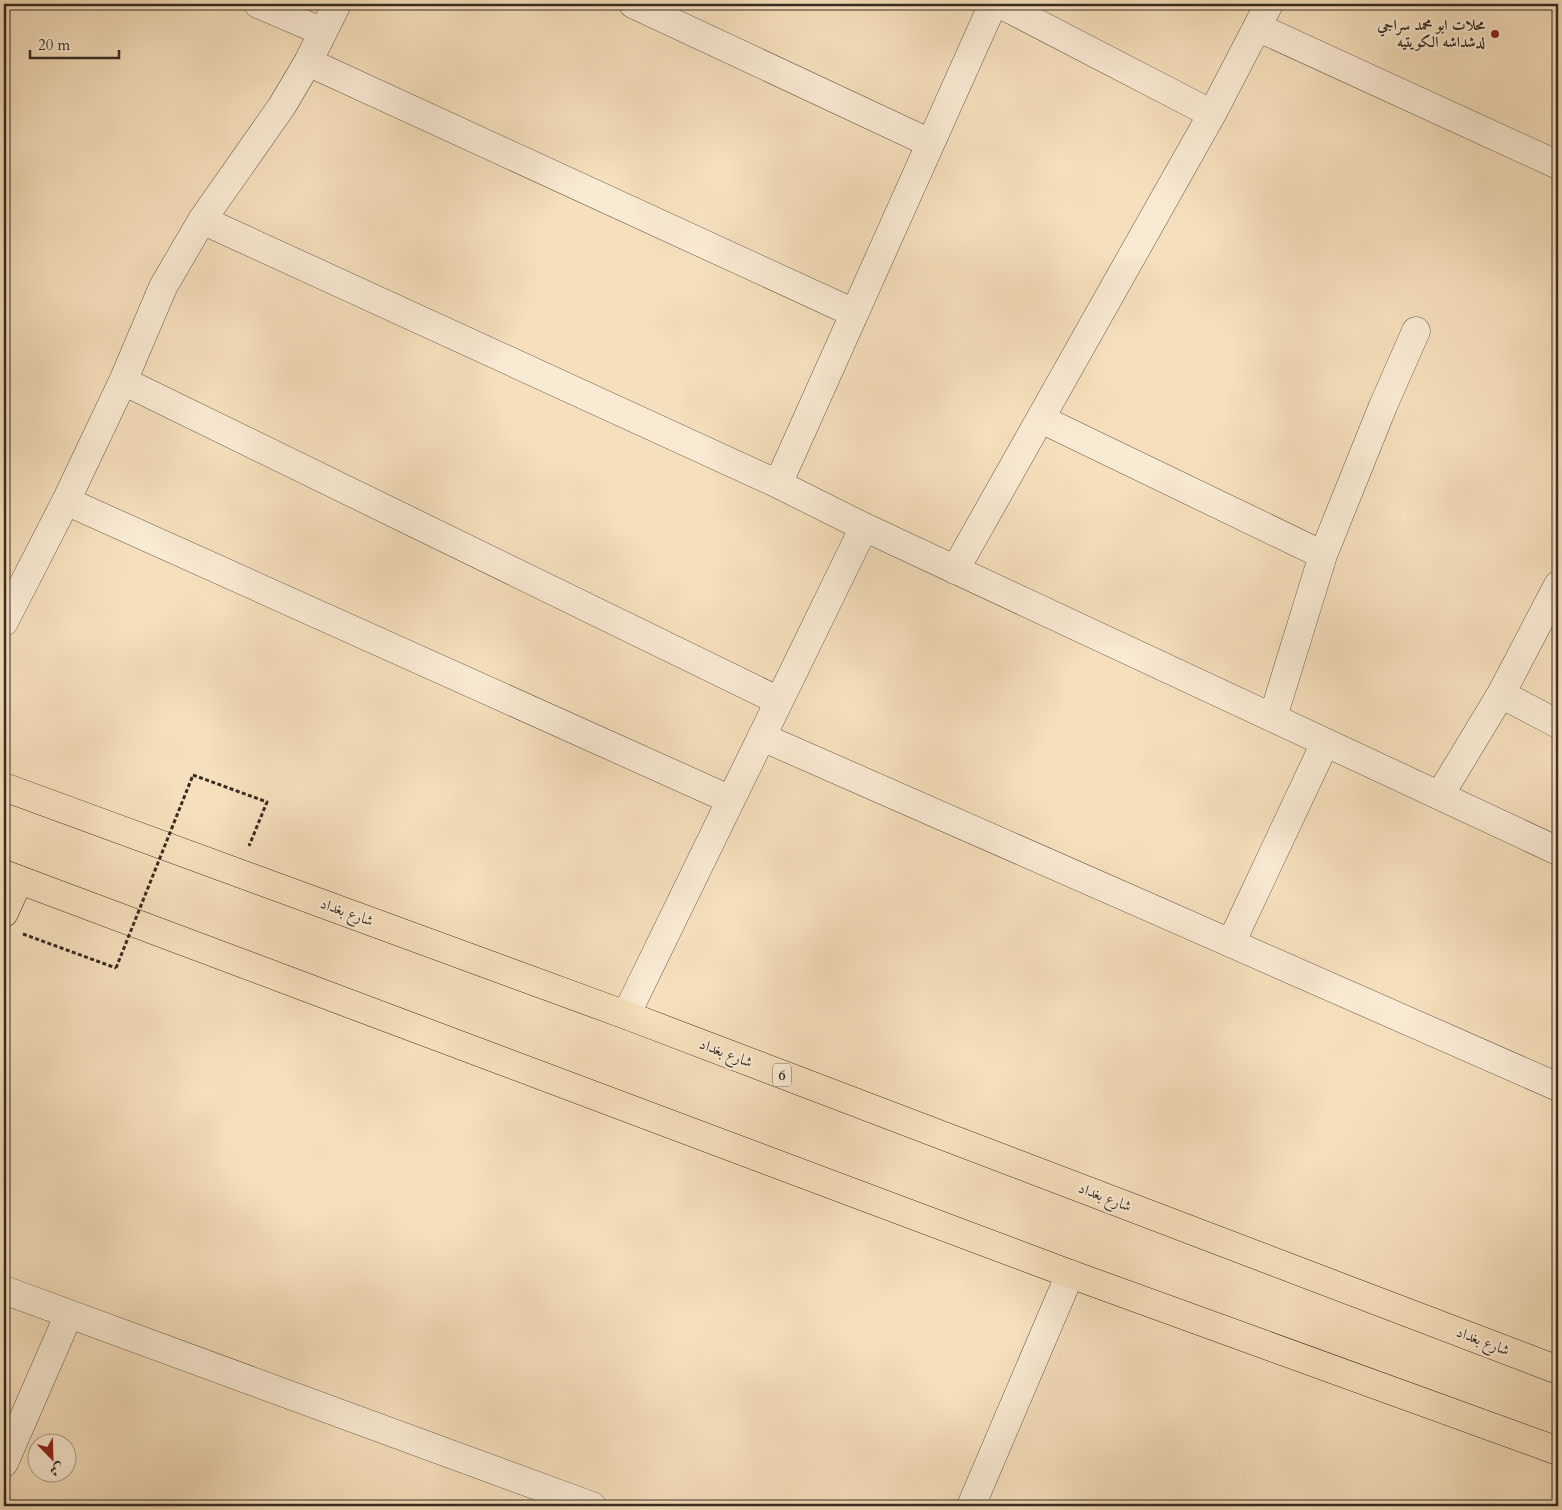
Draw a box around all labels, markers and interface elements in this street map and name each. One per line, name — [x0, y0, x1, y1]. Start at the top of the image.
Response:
place label: محلات ابو محمد سراجي لدشداشه الكويتيه — [1376, 15, 1486, 52]
scale bar — [30, 28, 119, 60]
marker: محلات ابو محمد سراجي لدشداشه الكويتيه — [1489, 28, 1501, 40]
text: 20 m — [38, 35, 70, 55]
street label: شارع بغداد — [316, 893, 376, 934]
street label: شارع بغداد — [695, 1034, 755, 1075]
road number: 6 — [773, 1064, 791, 1086]
street label: شارع بغداد — [1074, 1178, 1134, 1219]
street label: شارع بغداد — [1452, 1322, 1512, 1363]
north arrow — [28, 1432, 78, 1482]
text: ش — [47, 1458, 67, 1481]

